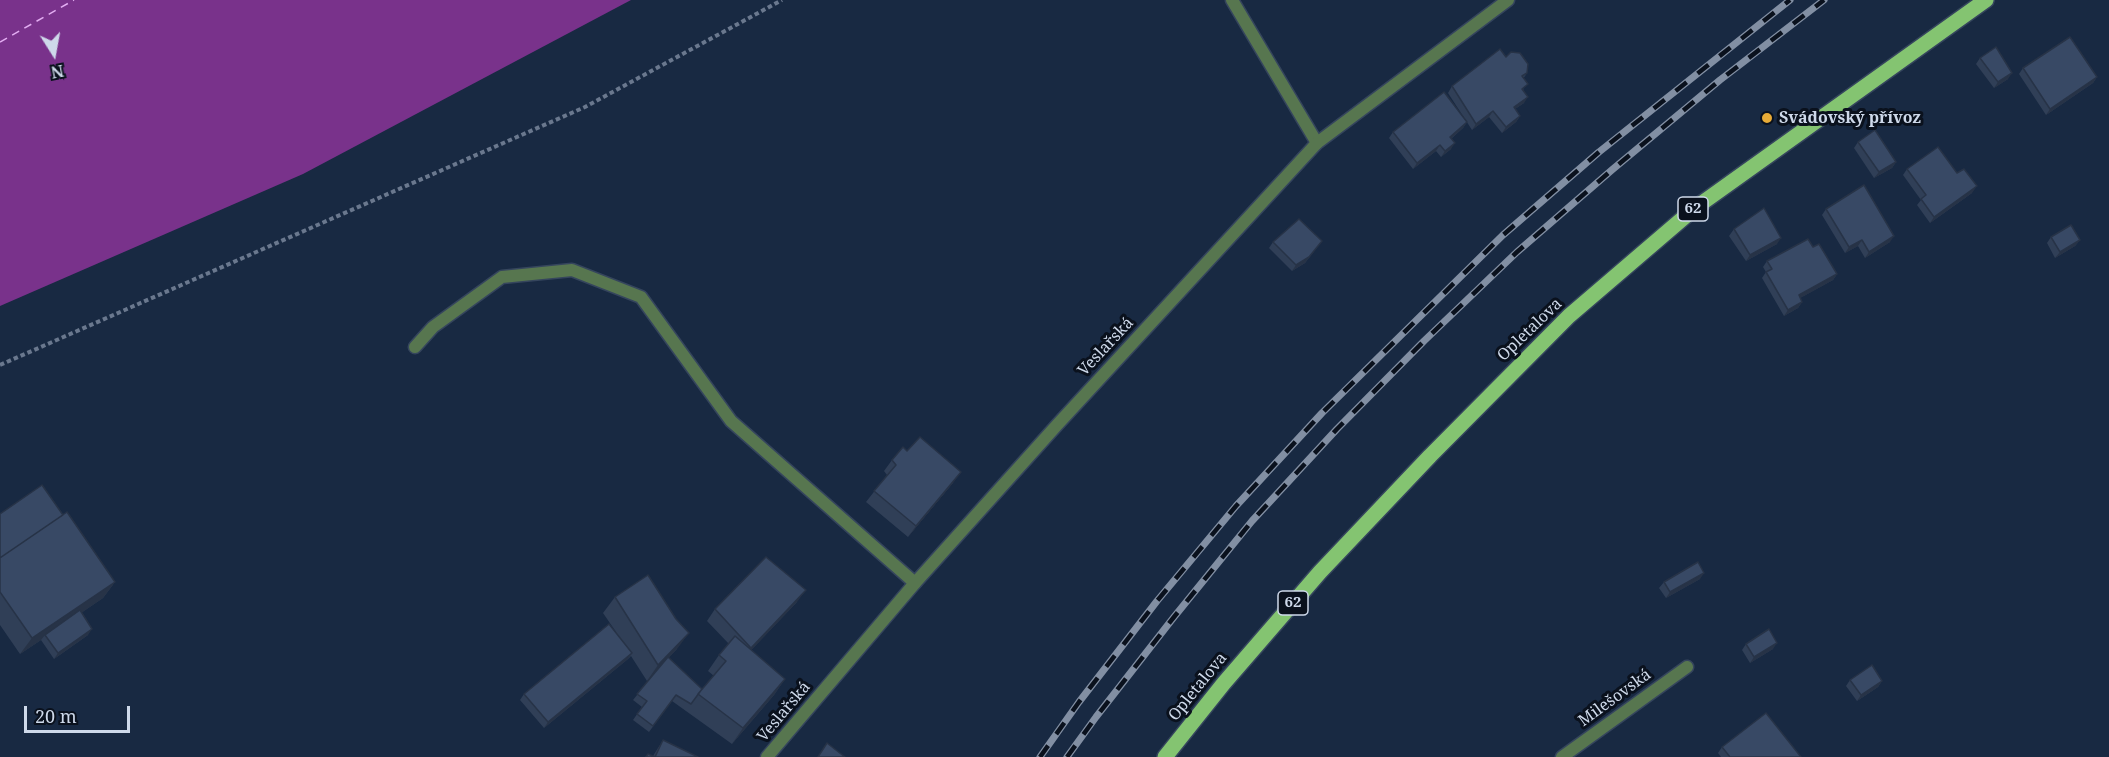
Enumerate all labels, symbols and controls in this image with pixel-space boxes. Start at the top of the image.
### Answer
north arrow [24,24,84,84]
text: N [49,60,66,84]
place label: Svádovský přívoz [1779,108,1921,128]
marker: Svádovský přívoz [1760,111,1774,125]
road number: 62 [1678,197,1708,221]
street label: Opletalova [1494,295,1566,365]
street label: Veslařská [1074,314,1138,380]
road number: 62 [1278,591,1308,615]
street label: Opletalova [1165,649,1231,725]
street label: Milešovská [1575,665,1655,731]
street label: Veslařská [753,678,815,746]
scale bar [27,694,134,732]
text: 20 m [35,704,77,728]

